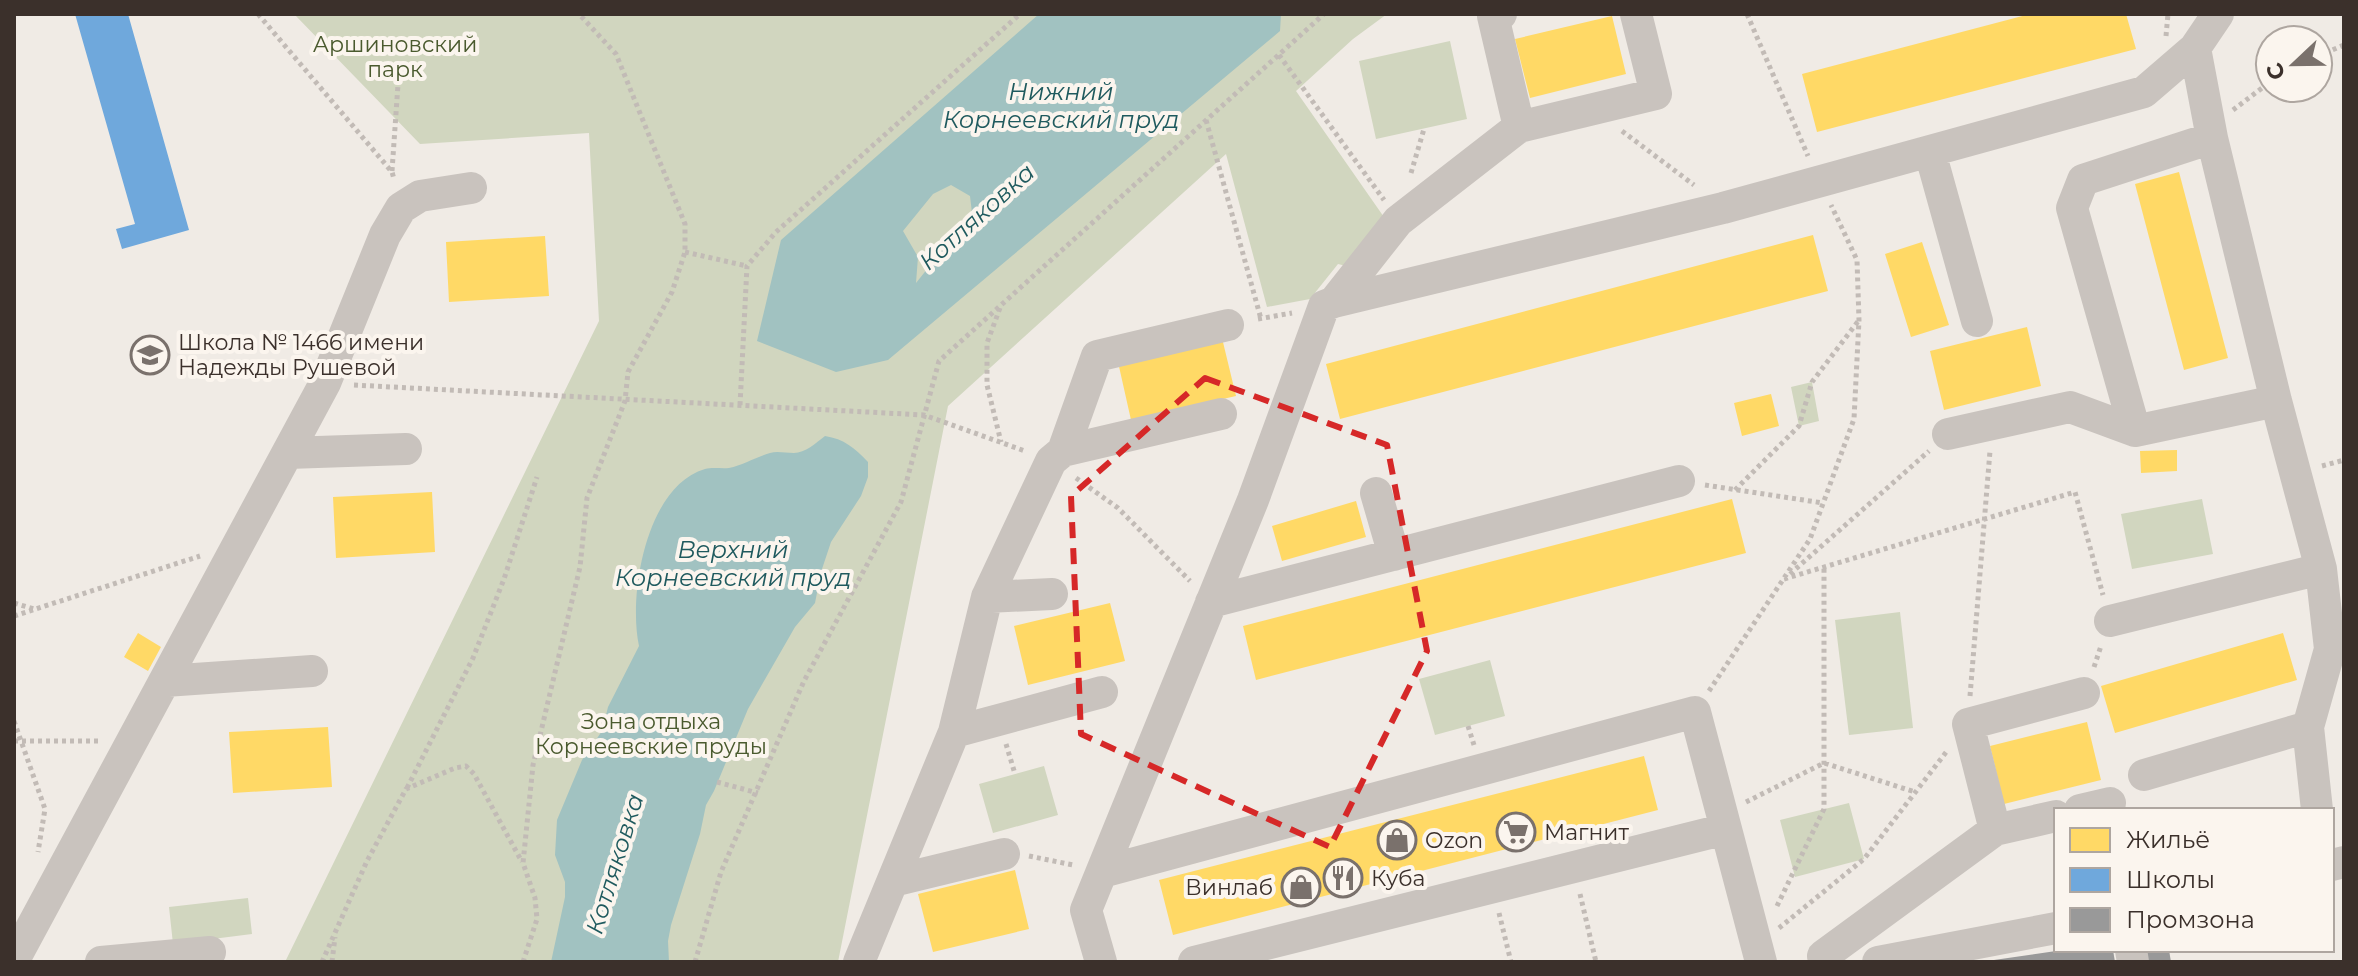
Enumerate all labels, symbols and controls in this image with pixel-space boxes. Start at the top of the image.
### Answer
north arrow [2254,24,2334,104]
park label: Аршиновский парк [313,31,477,83]
text: С [2260,59,2291,84]
water label: Нижний Корнеевский пруд [943,77,1179,134]
water label: Котляковка [913,157,1040,276]
place label: Школа № 1466 имени Надежды Рушевой [178,329,424,381]
school or university icon: Школа № 1466 имени Надежды Рушевой [129,334,171,376]
water label: Верхний Корнеевский пруд [615,535,851,592]
park label: Зона отдыха Корнеевские пруды [535,708,767,760]
water label: Котляковка [579,790,650,937]
legend [2054,808,2334,952]
supermarket icon: Магнит [1495,811,1537,853]
shop icon: Ozon [1376,819,1418,861]
place label: Магнит [1544,819,1629,846]
text: Жильё [2126,825,2210,854]
place label: Ozon [1425,827,1483,854]
restaurant icon: Куба [1322,857,1364,899]
place label: Куба [1371,865,1425,892]
text: Школы [2126,865,2215,894]
shop icon: Винлаб [1280,866,1322,908]
place label: Винлаб [1185,874,1273,901]
text: Промзона [2126,905,2255,934]

